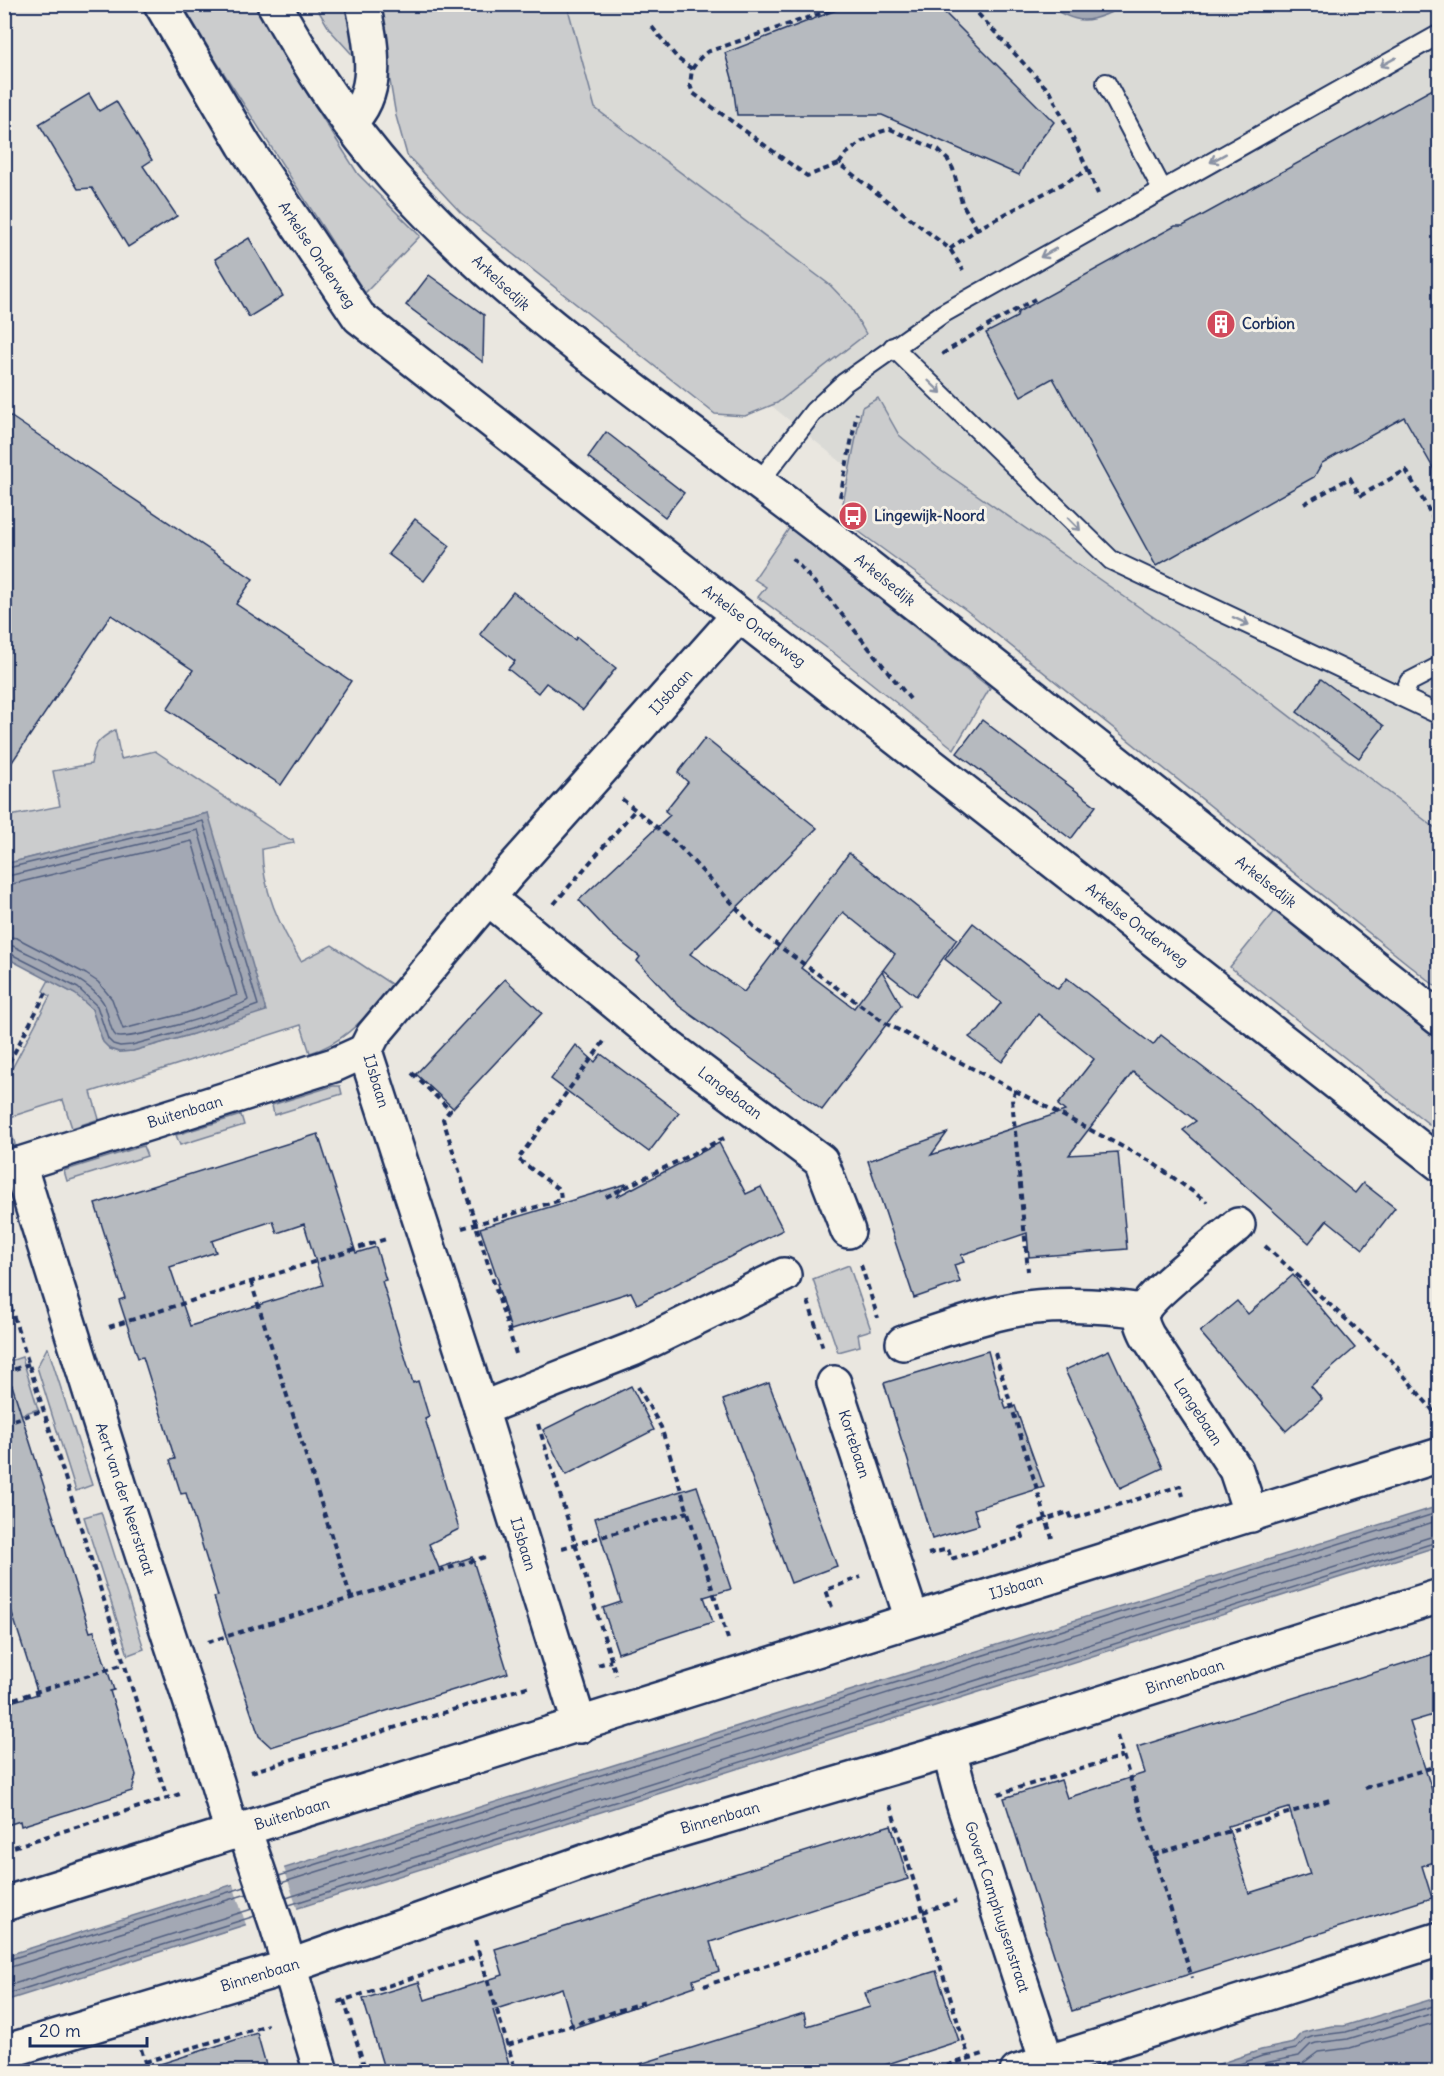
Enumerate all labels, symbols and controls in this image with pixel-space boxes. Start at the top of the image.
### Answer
one-way arrow [1380,57,1398,68]
one-way arrow [1210,152,1227,164]
street label: Arkelse Onderweg [275,198,360,312]
one-way arrow [1040,248,1058,259]
street label: Arkelsedijk [468,251,535,315]
building icon: Corbion [1205,308,1237,340]
place label: Corbion [1242,314,1295,333]
one-way arrow [928,380,943,395]
bus stop icon: Lingewijk-Noord [837,500,869,532]
place label: Lingewijk-Noord [874,506,985,526]
one-way arrow [1067,517,1082,531]
street label: Arkelsedijk [851,549,920,610]
street label: Arkelse Onderweg [699,580,810,671]
one-way arrow [1231,616,1249,628]
street label: IJsbaan [645,665,696,718]
street label: Arkelsedijk [1232,852,1301,912]
street label: Arkelse Onderweg [1082,879,1192,970]
street label: IJsbaan [359,1052,394,1110]
street label: Langebaan [694,1062,767,1123]
street label: Buitenbaan [145,1091,225,1132]
street label: Langebaan [1170,1375,1227,1449]
street label: Kortebaan [835,1407,875,1481]
street label: Aert van der Neerstraat [92,1420,159,1578]
street label: IJsbaan [506,1515,541,1573]
street label: IJsbaan [987,1569,1045,1604]
street label: Binnenbaan [1143,1655,1227,1698]
street label: Buitenbaan [252,1793,332,1834]
street label: Binnenbaan [678,1797,762,1838]
street label: Govert Camphuysenstraat [961,1819,1034,1995]
street label: Binnenbaan [218,1953,302,1996]
scale bar [30,2010,147,2048]
text: 20 m [39,2019,81,2042]

